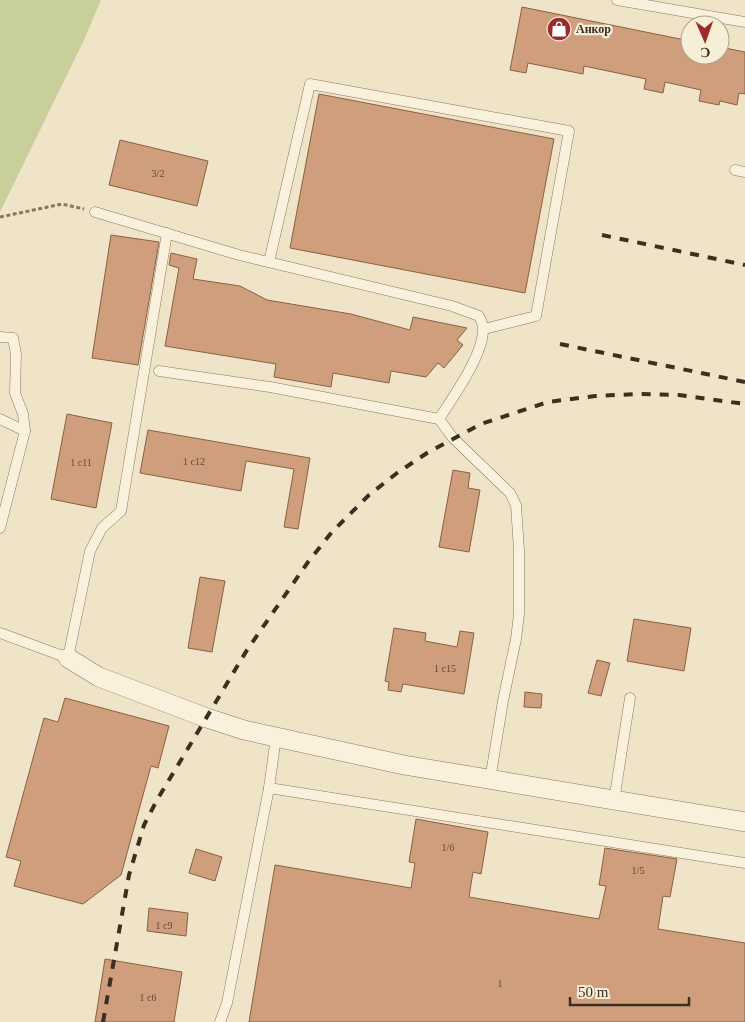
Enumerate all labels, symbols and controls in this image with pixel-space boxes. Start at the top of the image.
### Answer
north arrow [680,15,730,65]
shop icon: Анкор [546,16,572,42]
place label: Анкор [576,22,611,36]
text: С [700,45,711,60]
house number: 3/2 [152,168,164,179]
house number: 1 с12 [183,456,205,467]
house number: 1 с11 [70,457,92,468]
house number: 1 с15 [434,663,456,674]
house number: 1/6 [442,842,454,853]
house number: 1/5 [632,865,644,876]
house number: 1 с9 [156,920,172,931]
scale bar [570,974,689,1006]
house number: 1 [498,978,503,989]
text: 50 m [578,984,609,1000]
house number: 1 с6 [140,992,156,1003]

